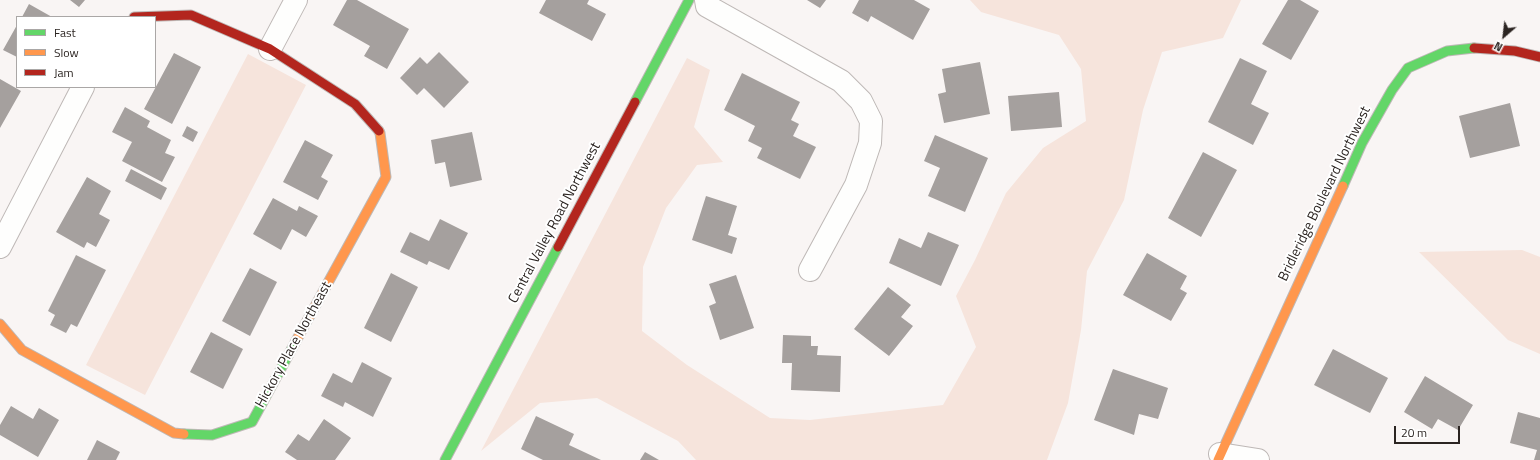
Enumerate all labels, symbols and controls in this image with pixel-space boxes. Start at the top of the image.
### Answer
legend [16,16,156,88]
north arrow [1484,16,1524,56]
text: Fast [54,23,76,42]
text: N [1491,38,1505,55]
text: Slow [54,43,79,62]
text: Jam [54,63,74,82]
street label: Bridleridge Boulevard Northwest [1275,104,1375,284]
street label: Central Valley Road Northwest [505,140,605,306]
street label: Hickory Place Northeast [252,279,336,411]
scale bar [1396,418,1462,444]
text: 20 m [1401,423,1427,442]

